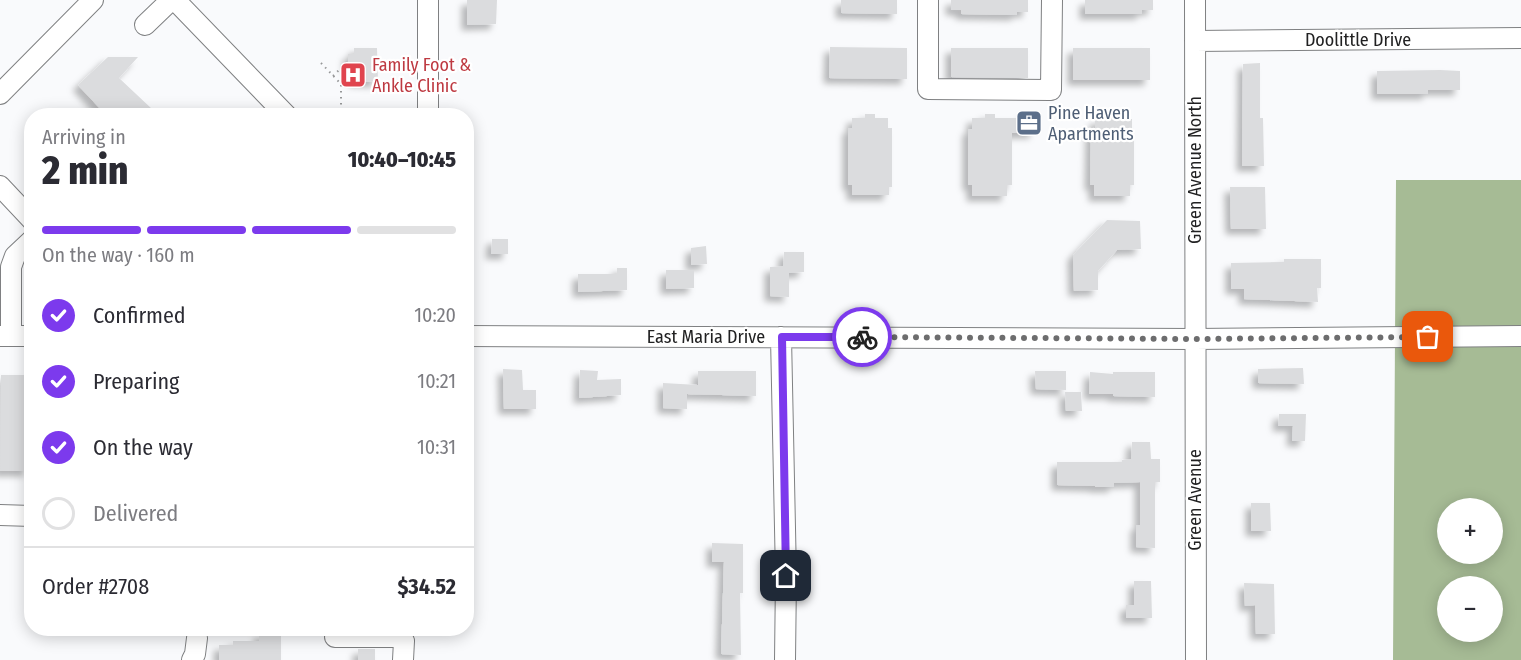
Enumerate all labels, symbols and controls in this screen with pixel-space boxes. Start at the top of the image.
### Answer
street label: Doolittle Drive [1305,29,1411,51]
place label: Family Foot & Ankle Clinic [372,54,471,97]
hospital icon: Family Foot & Ankle Clinic [338,60,368,90]
street label: Green Avenue North [1184,96,1206,244]
place label: Pine Haven Apartments [1048,102,1134,145]
office icon: Pine Haven Apartments [1014,108,1044,138]
text: Arriving in [42,125,126,149]
text: 10:40–10:45 [348,146,456,173]
text: 2 min [42,148,128,194]
text: On the way · 160 m [42,243,195,267]
icon: check [42,299,75,332]
text: Confirmed [93,302,186,329]
text: 10:20 [414,303,456,327]
courier [832,307,892,367]
pin [1402,311,1453,362]
icon: bag [1411,320,1444,353]
icon: bike [846,321,879,354]
street label: East Maria Drive [647,326,765,348]
icon: check [42,365,75,398]
text: Preparing [93,368,179,395]
text: 10:21 [417,369,456,393]
icon: check [42,431,75,464]
text: On the way [93,434,193,461]
text: 10:31 [417,435,456,459]
street label: Green Avenue [1184,449,1206,551]
map controls [1437,498,1503,642]
button: + [1437,498,1503,564]
text: Delivered [93,500,178,527]
pin [760,550,811,601]
icon: home [769,559,802,592]
text: Order #2708 [42,573,149,600]
text: $34.52 [397,573,456,600]
button: − [1437,576,1503,642]

